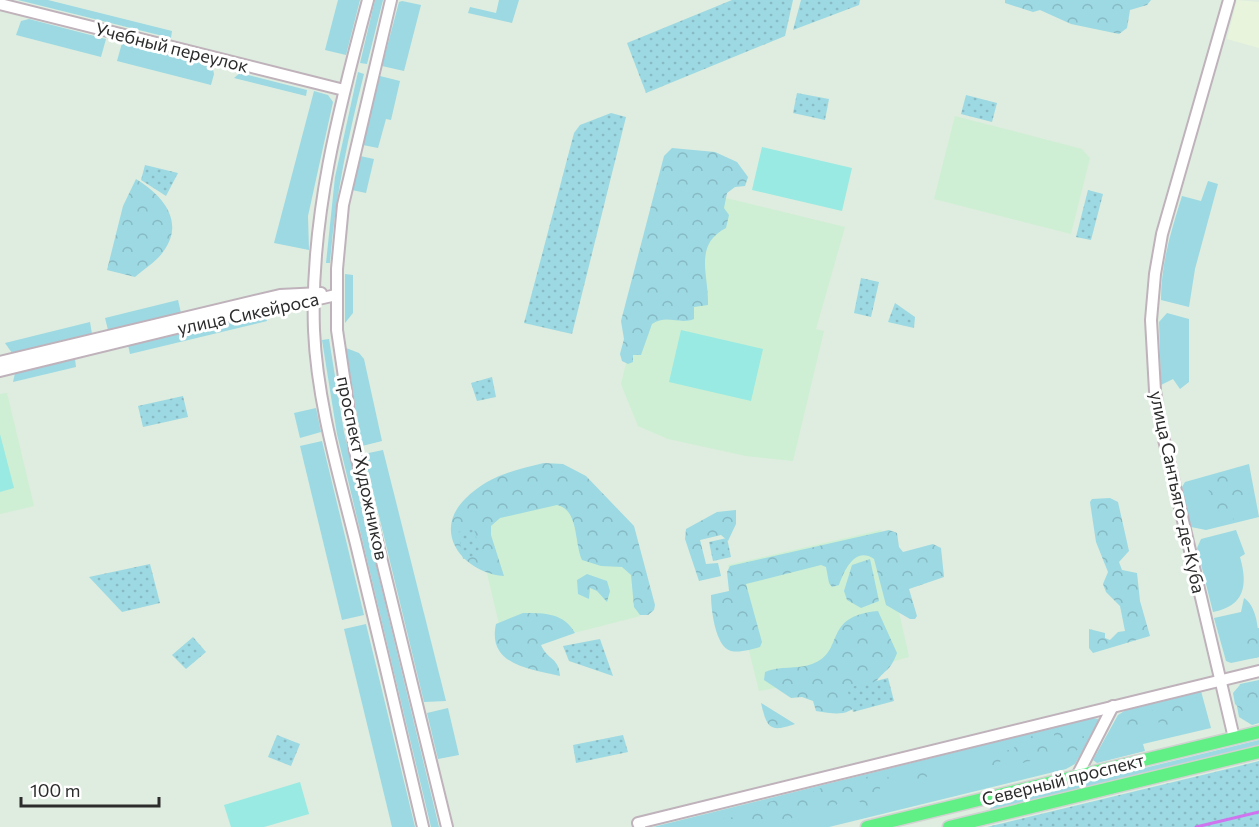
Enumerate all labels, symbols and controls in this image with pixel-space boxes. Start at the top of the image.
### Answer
street label: Учебный переулок [93,17,251,77]
street label: улица Сикейроса [175,287,321,339]
street label: проспект Художников [333,374,393,562]
street label: улица Сантьяго-де-Куба [1146,389,1210,595]
street label: Северный проспект [979,748,1147,810]
scale bar [21,770,159,808]
text: 100 m [30,779,80,801]

